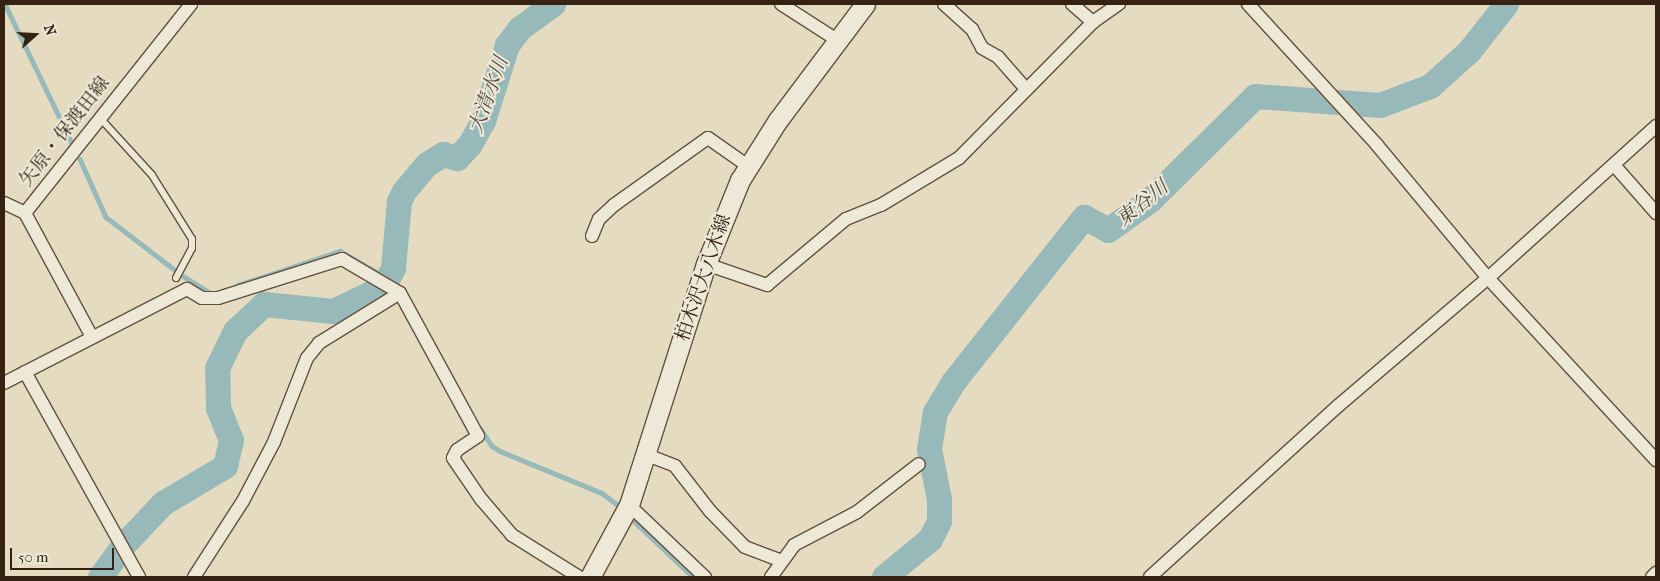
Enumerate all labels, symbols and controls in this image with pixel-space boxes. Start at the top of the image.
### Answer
north arrow [10,10,60,60]
text: N [40,22,59,38]
water label: 大清水川 [463,53,513,137]
street label: 矢原・保渡田線 [15,73,115,191]
water label: 東谷川 [1111,175,1173,231]
street label: 柏木沢大八木線 [672,211,736,345]
scale bar [12,538,116,570]
text: 50 m [18,548,48,566]

